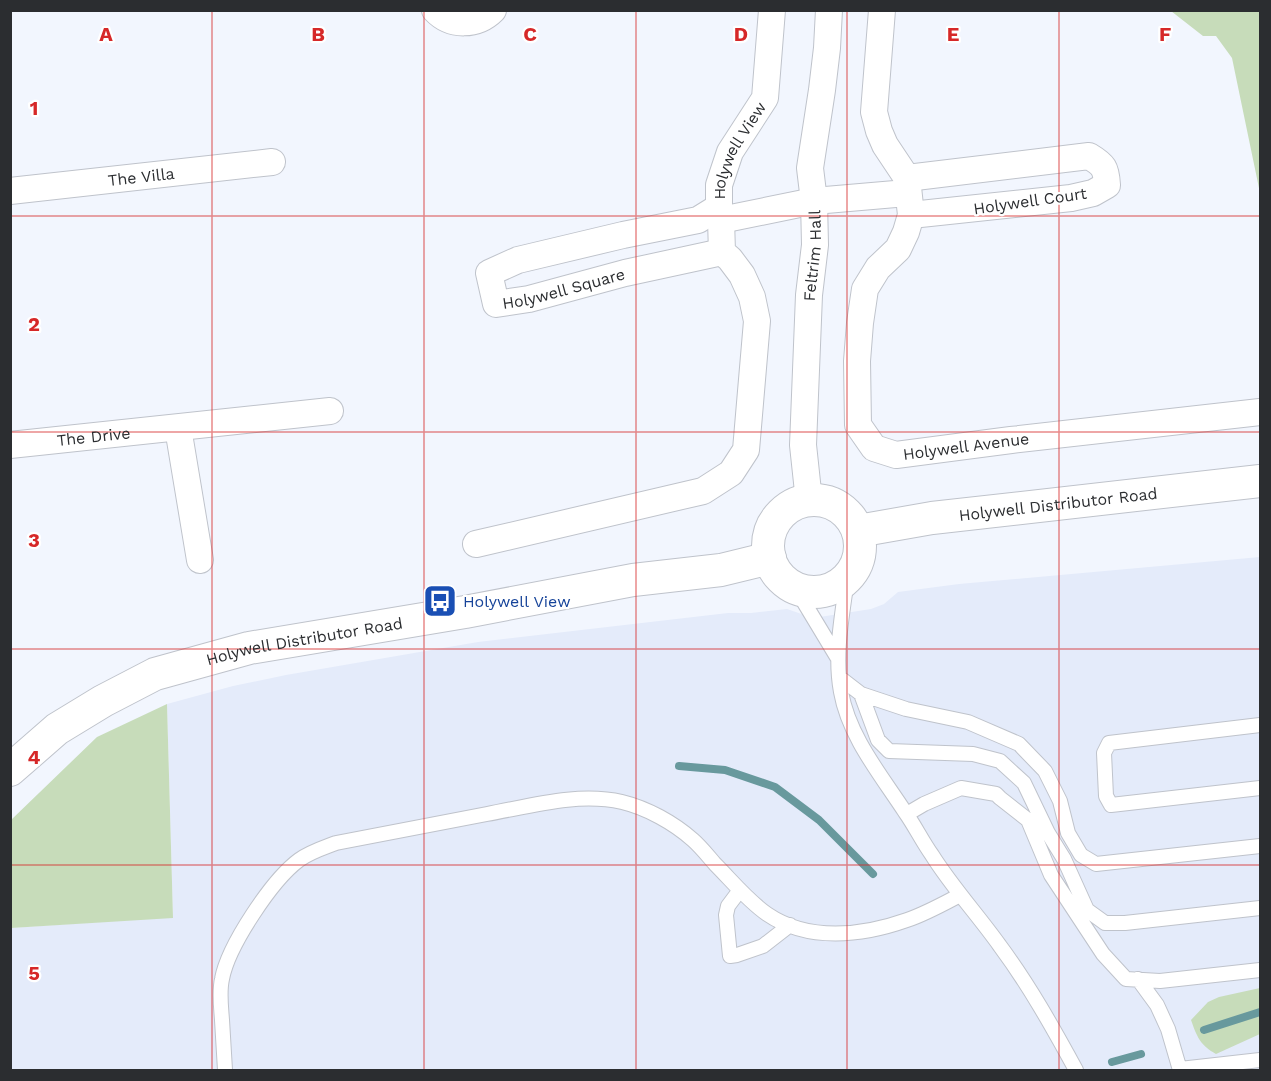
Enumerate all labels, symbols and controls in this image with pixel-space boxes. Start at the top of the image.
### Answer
text: A [99,22,113,46]
text: B [311,22,325,46]
text: C [523,22,537,46]
text: D [734,22,748,46]
text: E [947,22,959,46]
text: F [1159,22,1171,46]
text: 1 [30,96,38,120]
street label: Holywell View [709,98,770,200]
street label: The Villa [107,163,176,190]
street label: Holywell Court [972,184,1088,218]
street label: Feltrim Hall [799,210,825,302]
street label: Holywell Square [501,264,627,312]
text: 2 [28,312,40,336]
street label: The Drive [56,423,131,449]
street label: Holywell Avenue [902,429,1030,464]
street label: Holywell Distributor Road [958,483,1158,524]
text: 3 [28,528,40,552]
bus stop icon: Holywell View [422,583,458,619]
place label: Holywell View [463,592,571,611]
street label: Holywell Distributor Road [204,613,404,669]
text: 4 [28,745,41,769]
text: 5 [28,961,40,985]

